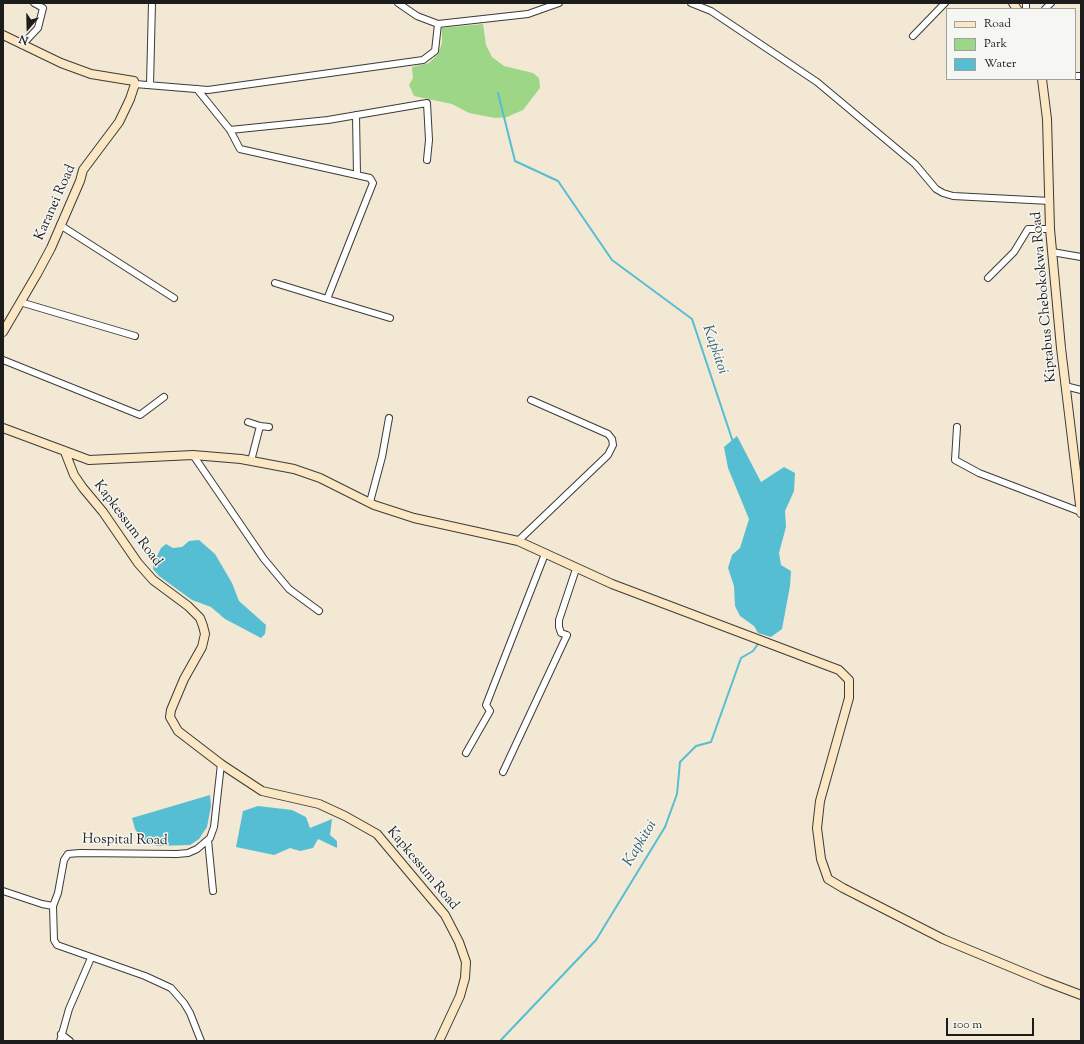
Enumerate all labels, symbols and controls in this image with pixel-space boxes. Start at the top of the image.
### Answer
north arrow [8,8,48,48]
legend [946,8,1076,80]
text: Road [984,15,1011,33]
text: N [17,30,31,48]
text: Park [984,35,1007,53]
text: Water [984,55,1016,73]
street label: Karanei Road [32,162,80,244]
street label: Kiptabus Chebokokwa Road [1029,211,1061,383]
water label: Kapkitoi [697,323,731,377]
street label: Kapkessum Road [89,478,165,570]
water label: Kapkitoi [620,818,662,870]
street label: Kapkessum Road [382,824,462,914]
street label: Hospital Road [82,832,168,850]
scale bar [948,1010,1036,1036]
text: 100 m [953,1016,982,1034]

